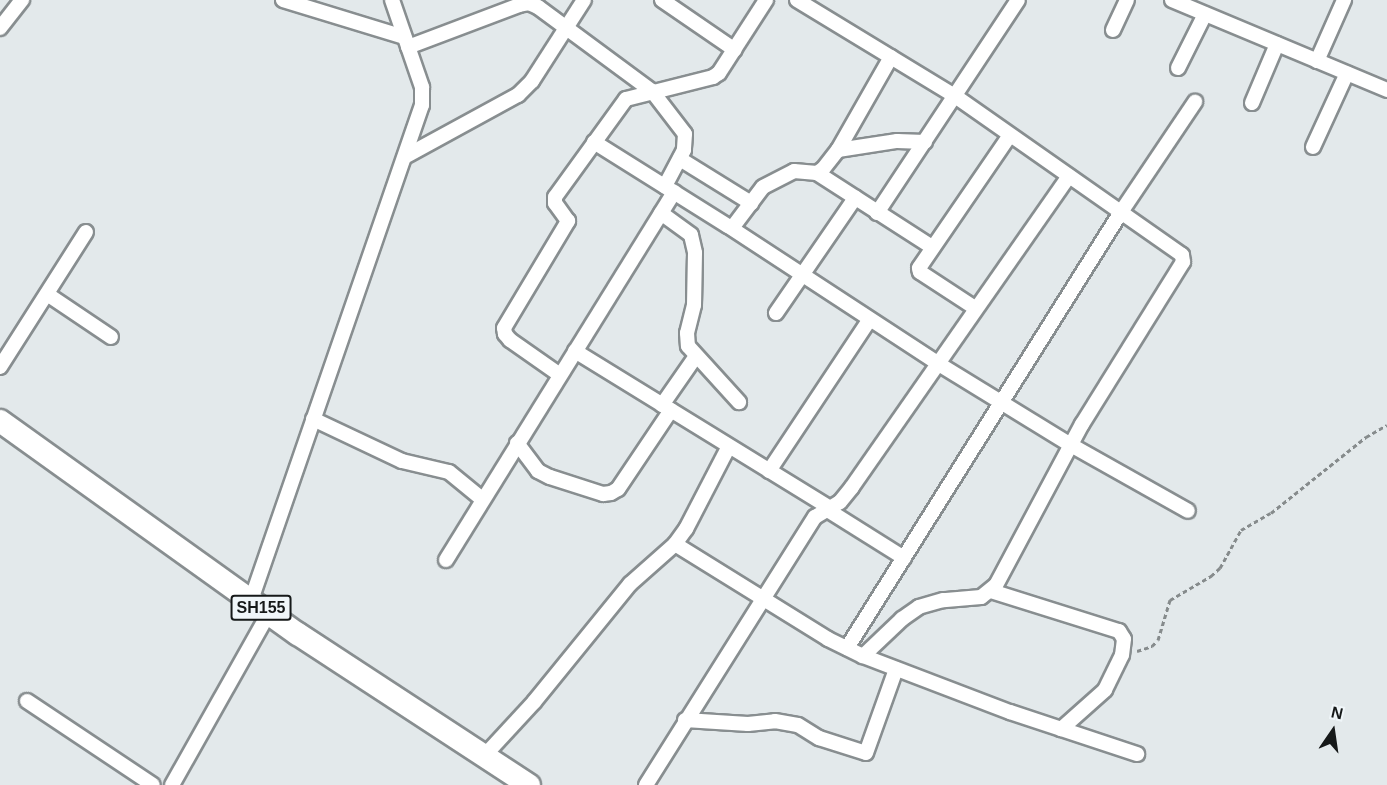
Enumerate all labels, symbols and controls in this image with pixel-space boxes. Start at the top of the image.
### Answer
road number: SH155 [230,595,292,621]
north arrow [1303,701,1363,761]
text: N [1330,703,1345,723]

